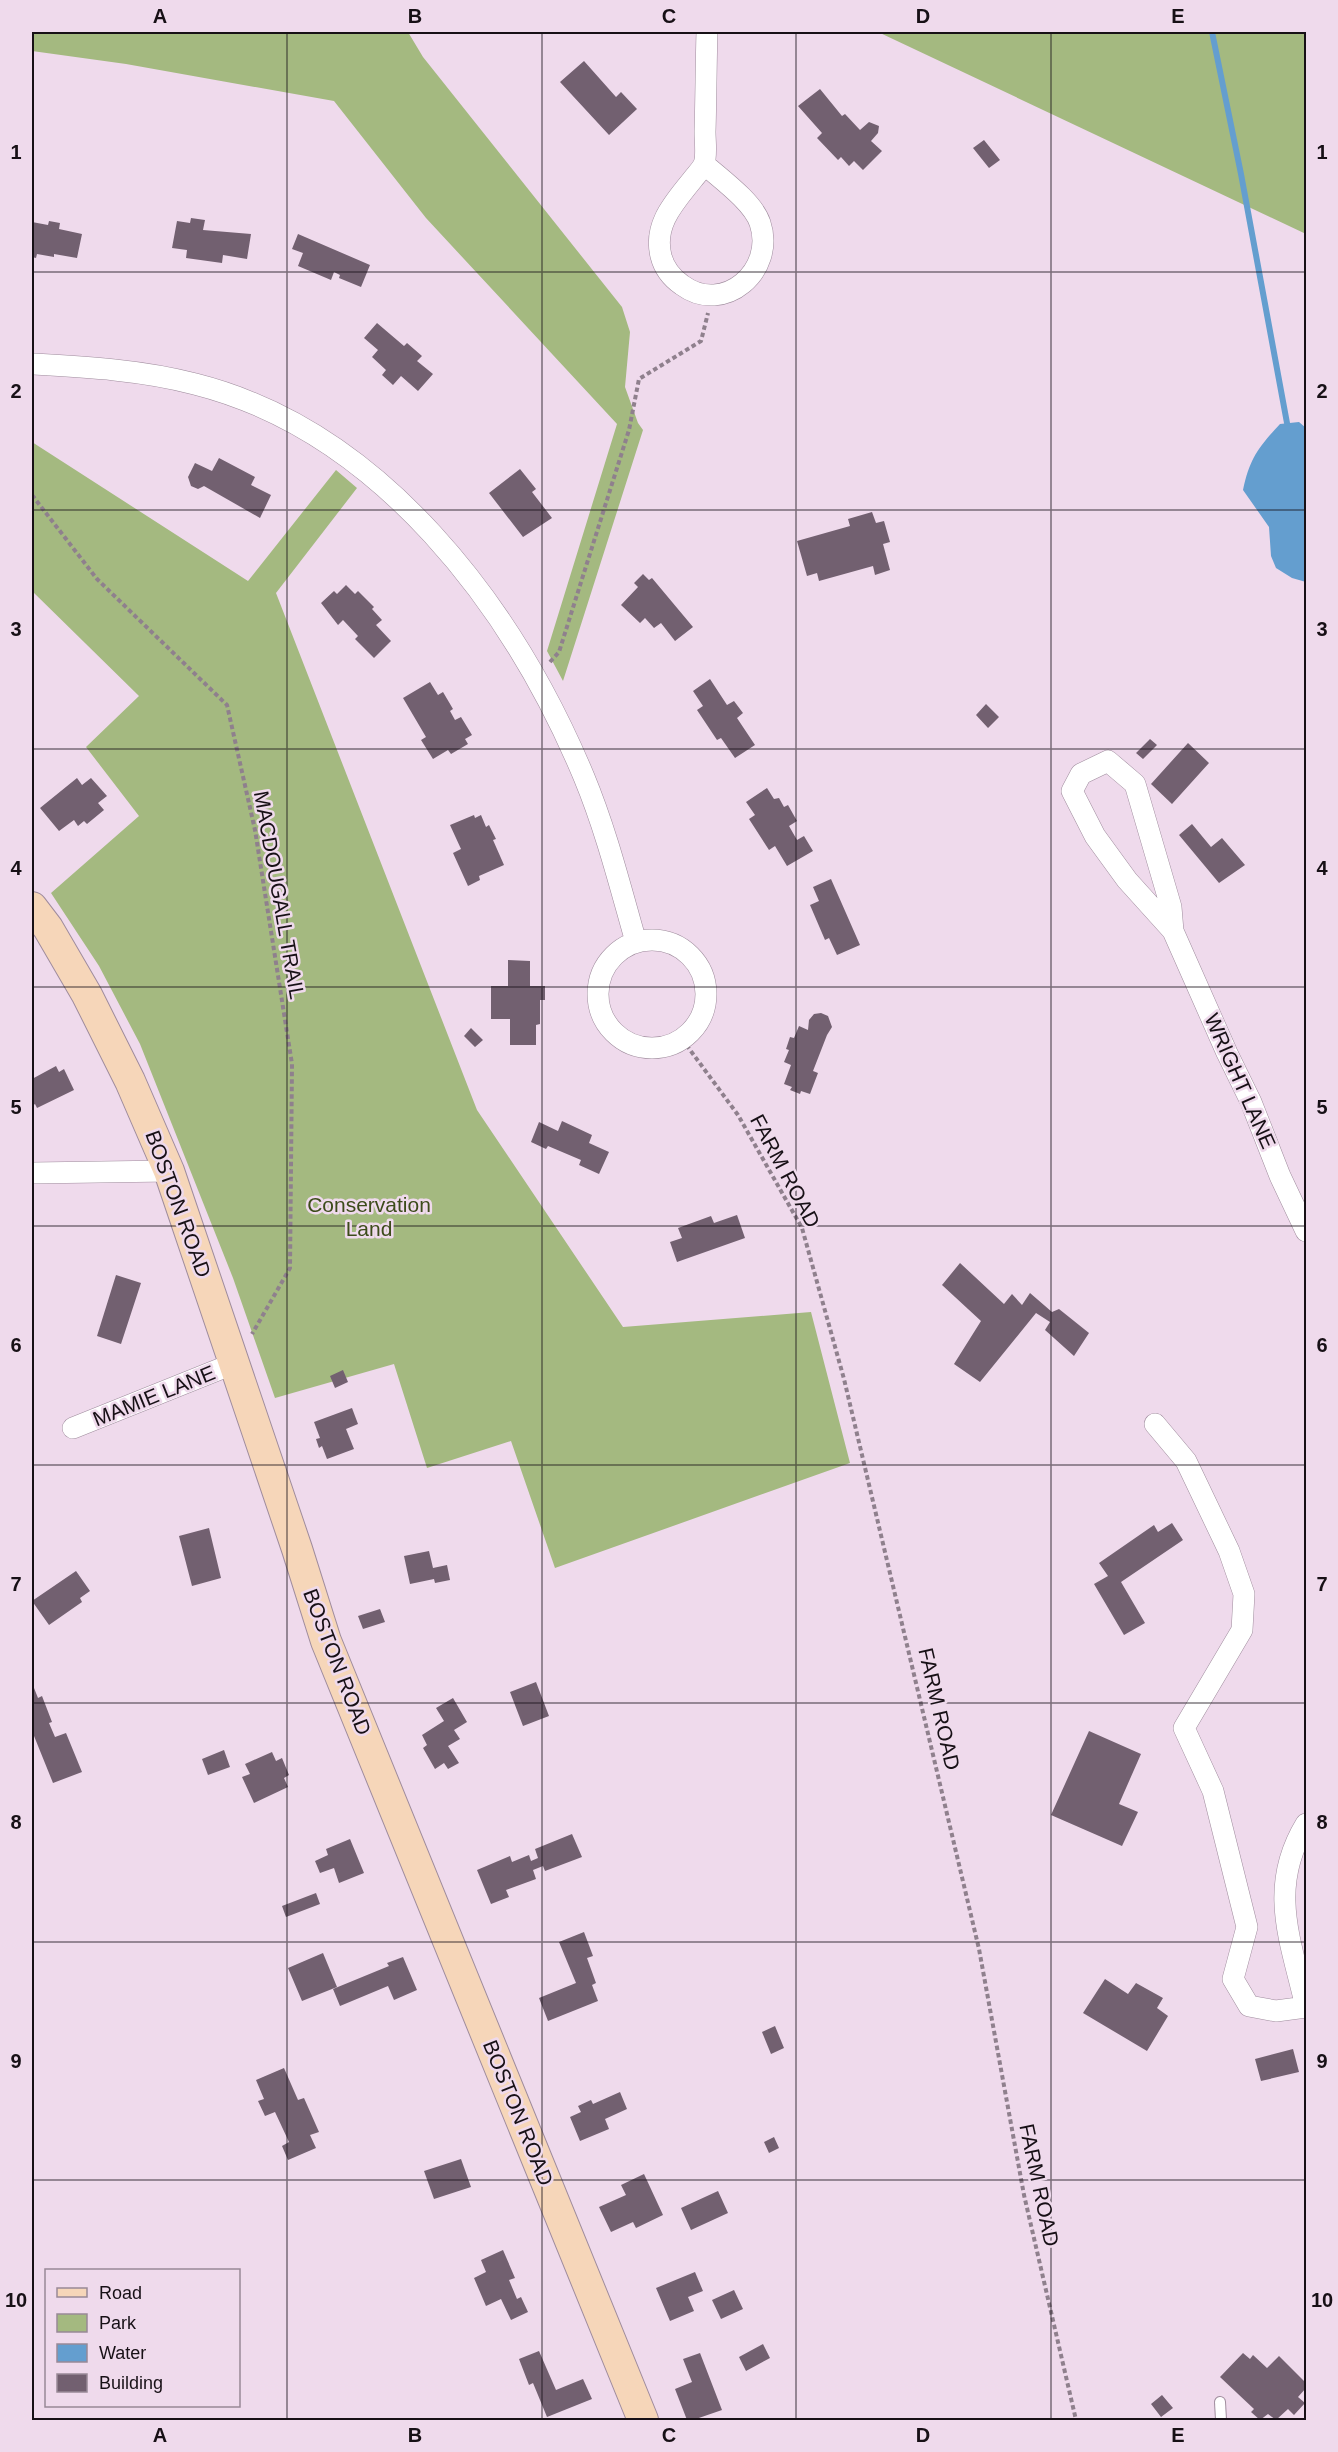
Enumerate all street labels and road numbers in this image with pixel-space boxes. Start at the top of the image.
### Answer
street label: MACDOUGALL TRAIL [250,789,309,1001]
street label: WRIGHT LANE [1200,1010,1281,1152]
street label: FARM ROAD [746,1110,825,1231]
street label: BOSTON ROAD [141,1127,216,1281]
street label: MAMIE LANE [89,1361,218,1430]
street label: BOSTON ROAD [299,1585,376,1738]
street label: FARM ROAD [914,1645,965,1772]
street label: BOSTON ROAD [479,2037,558,2189]
street label: FARM ROAD [1015,2121,1064,2248]

